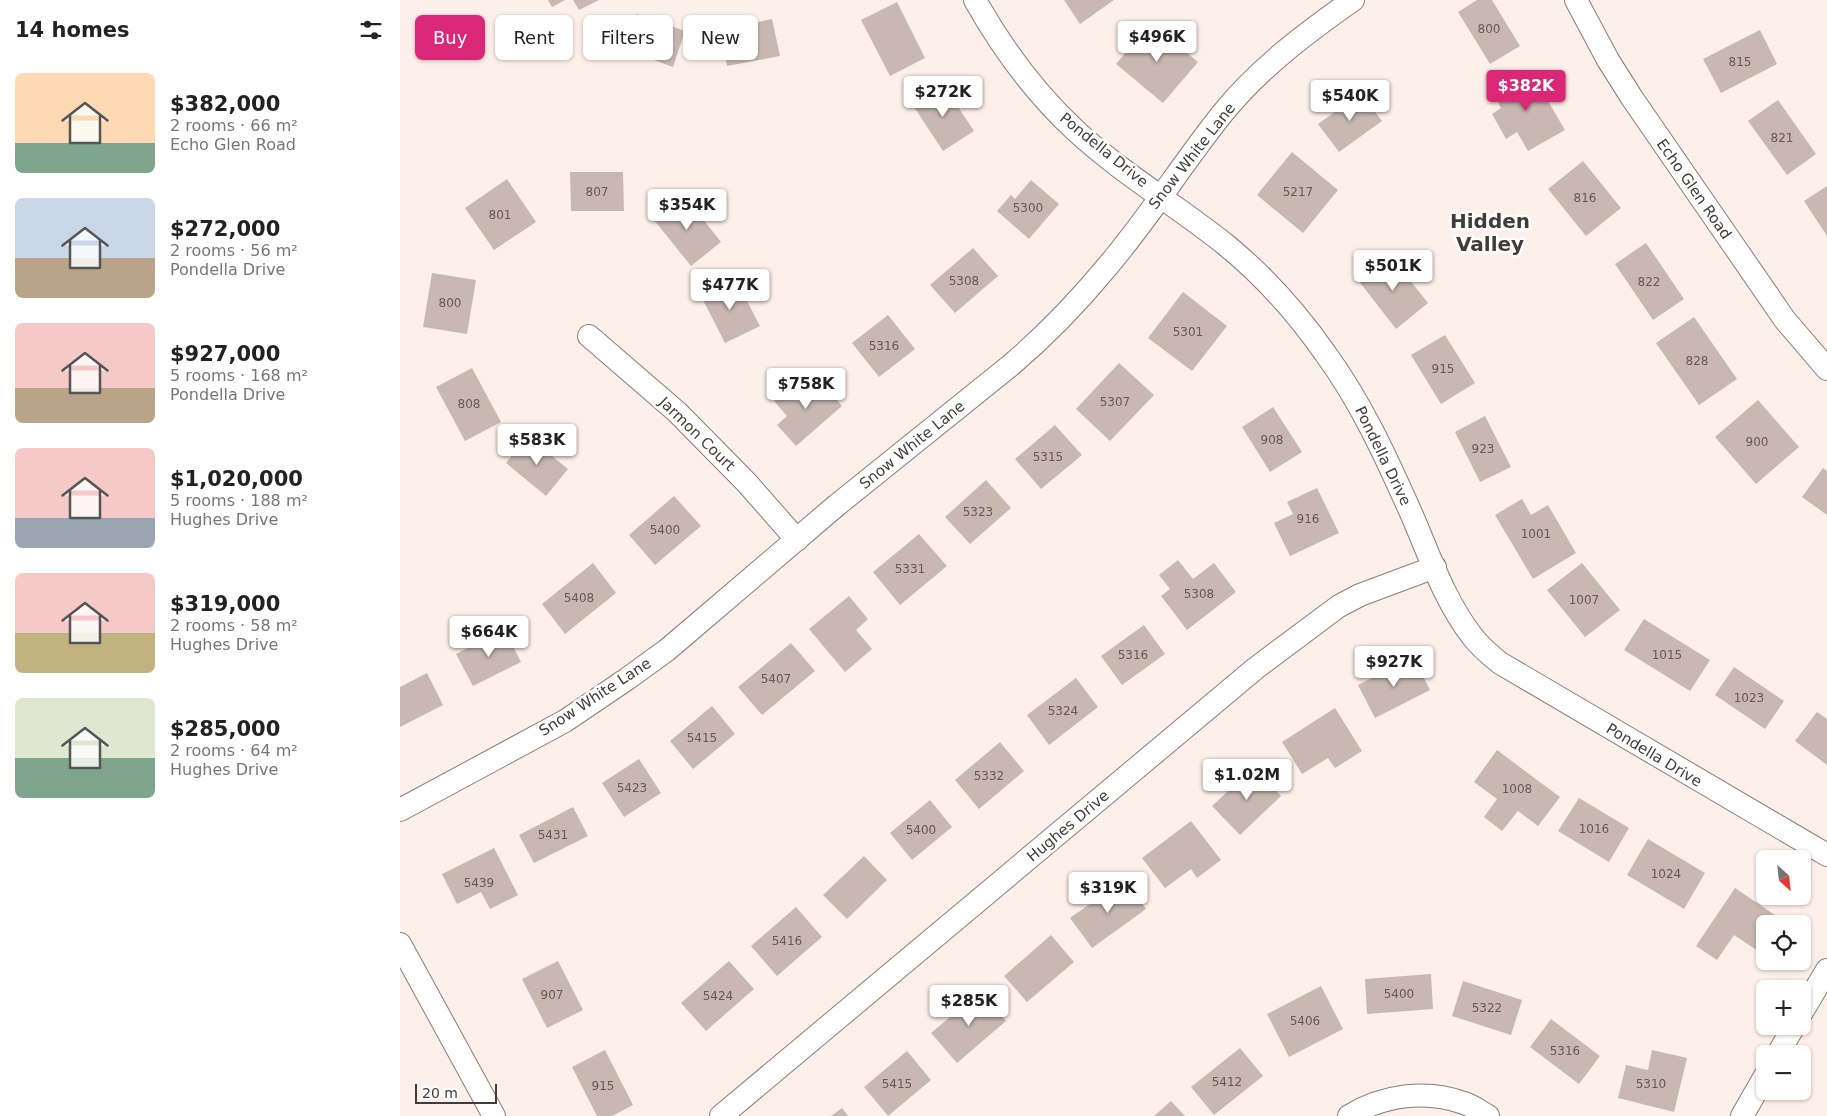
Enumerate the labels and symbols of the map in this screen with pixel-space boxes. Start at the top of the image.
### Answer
pin: $496K [1122,20,1192,63]
house number: 800 [1478,22,1500,36]
house number: 815 [1729,55,1751,69]
pin: $382K [1491,70,1561,112]
pin: $272K [908,76,978,118]
pin: $540K [1315,80,1385,122]
street label: Snow White Lane [1145,99,1239,213]
street label: Pondella Drive [1056,109,1152,191]
house number: 821 [1771,131,1793,145]
street label: Echo Glen Road [1653,135,1735,243]
house number: 807 [586,185,608,199]
house number: 5217 [1283,185,1313,199]
pin: $354K [652,188,722,231]
house number: 816 [1574,191,1596,205]
house number: 5300 [1013,201,1043,215]
house number: 801 [489,208,511,222]
district label: Hidden Valley [1450,209,1530,256]
pin: $501K [1358,250,1428,292]
pin: $477K [695,268,765,311]
house number: 5308 [949,274,979,288]
house number: 822 [1638,275,1660,289]
house number: 800 [439,296,461,310]
house number: 5301 [1173,325,1203,339]
house number: 5316 [869,339,899,353]
house number: 828 [1686,354,1708,368]
house number: 915 [1432,362,1454,376]
pin: $758K [771,368,841,410]
street label: Jarmon Court [654,393,739,475]
house number: 5307 [1100,395,1130,409]
house number: 808 [458,397,480,411]
street label: Snow White Lane [856,397,968,493]
street label: Pondella Drive [1351,403,1415,509]
pin: $583K [502,424,572,466]
house number: 908 [1261,433,1283,447]
house number: 900 [1746,435,1768,449]
house number: 923 [1472,442,1494,456]
house number: 5315 [1033,450,1063,464]
house number: 5323 [963,505,993,519]
house number: 916 [1297,512,1319,526]
house number: 5400 [650,523,680,537]
house number: 1001 [1521,527,1551,541]
house number: 5331 [895,562,925,576]
house number: 5308 [1184,587,1214,601]
house number: 5408 [564,591,594,605]
house number: 1007 [1569,593,1599,607]
pin: $664K [454,616,524,658]
pin: $927K [1359,646,1429,688]
house number: 5316 [1118,648,1148,662]
house number: 1015 [1652,648,1682,662]
street label: Snow White Lane [536,654,654,740]
house number: 5407 [761,672,791,686]
house number: 1023 [1734,691,1764,705]
house number: 5324 [1048,704,1078,718]
street label: Pondella Drive [1603,719,1705,791]
house number: 5415 [687,731,717,745]
pin: $1.02M [1206,758,1288,801]
house number: 5332 [974,769,1004,783]
house number: 5423 [617,781,647,795]
house number: 1008 [1502,782,1532,796]
street label: Hughes Drive [1023,786,1113,866]
house number: 1016 [1579,822,1609,836]
house number: 5400 [906,823,936,837]
house number: 5431 [538,828,568,842]
north arrow [1756,850,1811,905]
house number: 1024 [1651,867,1681,881]
pin: $319K [1073,872,1143,914]
house number: 5439 [464,876,494,890]
house number: 5416 [772,934,802,948]
pin: $285K [934,984,1004,1027]
house number: 5400 [1384,987,1414,1001]
house number: 907 [541,988,563,1002]
house number: 5424 [703,989,733,1003]
house number: 5322 [1472,1001,1502,1015]
house number: 5406 [1290,1014,1320,1028]
house number: 5316 [1550,1044,1580,1058]
house number: 5412 [1212,1075,1242,1089]
house number: 5415 [882,1077,912,1091]
house number: 5310 [1636,1077,1666,1091]
house number: 915 [592,1079,614,1093]
scale bar [415,1081,498,1104]

